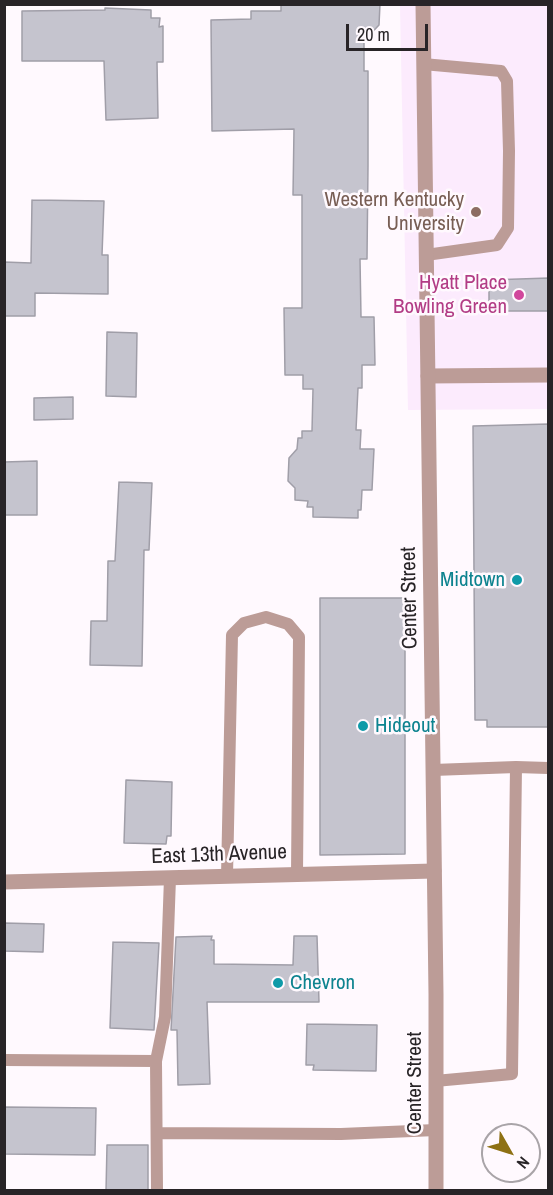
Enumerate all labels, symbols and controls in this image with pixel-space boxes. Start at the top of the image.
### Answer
scale bar [349,12,432,50]
text: 20 m [357,22,390,47]
place label: Western Kentucky University [325,187,464,237]
marker: Western Kentucky University [469,205,483,219]
place label: Hyatt Place Bowling Green [393,270,507,320]
marker: Hyatt Place Bowling Green [512,288,526,302]
street label: Center Street [397,547,423,649]
place label: Midtown [440,567,505,593]
marker: Midtown [510,573,524,587]
place label: Hideout [375,713,435,739]
marker: Hideout [356,719,370,733]
street label: East 13th Avenue [151,840,287,870]
place label: Chevron [290,970,355,996]
marker: Chevron [271,976,285,990]
street label: Center Street [402,1032,428,1134]
north arrow [481,1123,541,1183]
text: N [512,1152,535,1174]

